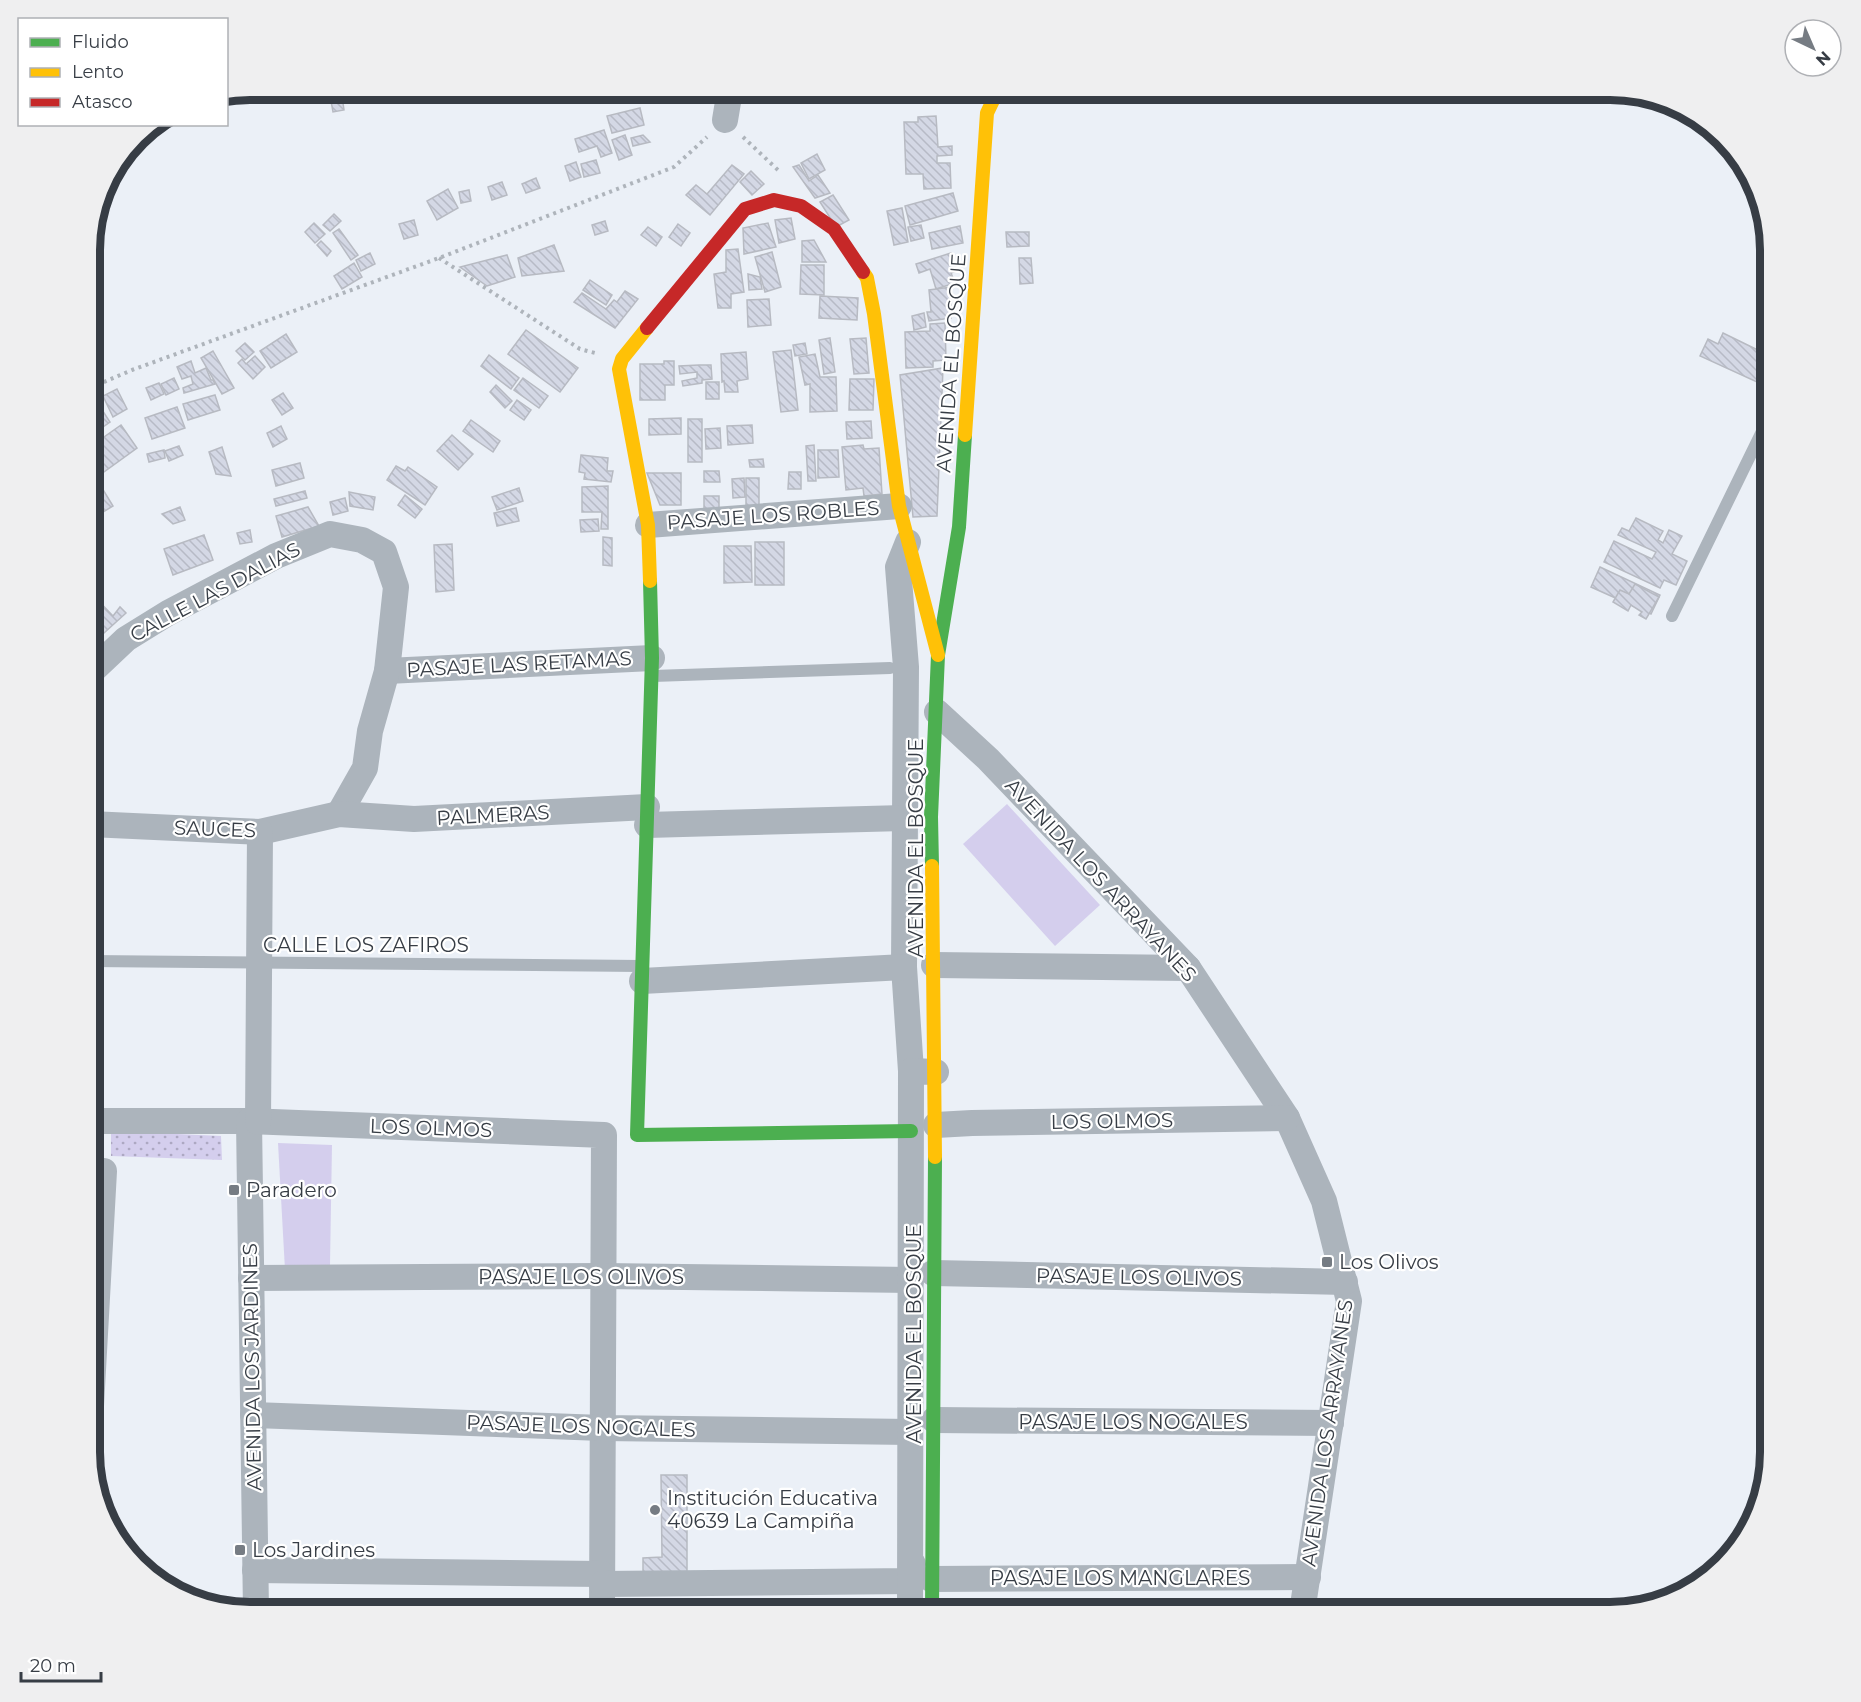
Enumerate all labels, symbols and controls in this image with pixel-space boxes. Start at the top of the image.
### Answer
legend [18,18,228,126]
north arrow [1783,18,1843,78]
text: Fluido [72,31,129,53]
text: N [1812,47,1834,70]
text: Lento [72,61,124,83]
text: Atasco [72,91,132,113]
street label: AVENIDA EL BOSQUE [931,253,971,473]
street label: PASAJE LOS ROBLES [666,496,880,534]
street label: CALLE LAS DALIAS [126,537,304,647]
street label: PASAJE LAS RETAMAS [406,646,632,682]
street label: AVENIDA EL BOSQUE [904,738,928,958]
street label: AVENIDA LOS ARRAYANES [1000,773,1202,987]
street label: PALMERAS [436,800,550,830]
street label: SAUCES [174,816,256,842]
street label: CALLE LOS ZAFIROS [263,933,469,957]
street label: LOS OLMOS [1051,1108,1173,1134]
street label: LOS OLMOS [369,1114,493,1142]
place label: Paradero [246,1178,337,1202]
marker: Paradero [227,1183,241,1197]
street label: AVENIDA EL BOSQUE [902,1224,926,1444]
street label: AVENIDA LOS JARDINES [238,1243,266,1491]
place label: Los Olivos [1339,1250,1439,1274]
marker: Los Olivos [1320,1255,1334,1269]
street label: PASAJE LOS OLIVOS [1036,1263,1242,1291]
street label: PASAJE LOS OLIVOS [478,1265,684,1289]
street label: AVENIDA LOS ARRAYANES [1296,1298,1358,1568]
street label: PASAJE LOS NOGALES [466,1410,696,1442]
street label: PASAJE LOS NOGALES [1018,1410,1248,1434]
place label: Institución Educativa 40639 La Campiña [667,1486,878,1533]
marker: Institución Educativa 40639 La Campiña [648,1503,662,1517]
place label: Los Jardines [252,1538,375,1562]
marker: Los Jardines [233,1543,247,1557]
street label: PASAJE LOS MANGLARES [990,1566,1250,1590]
scale bar [21,1645,100,1683]
text: 20 m [30,1655,76,1677]

